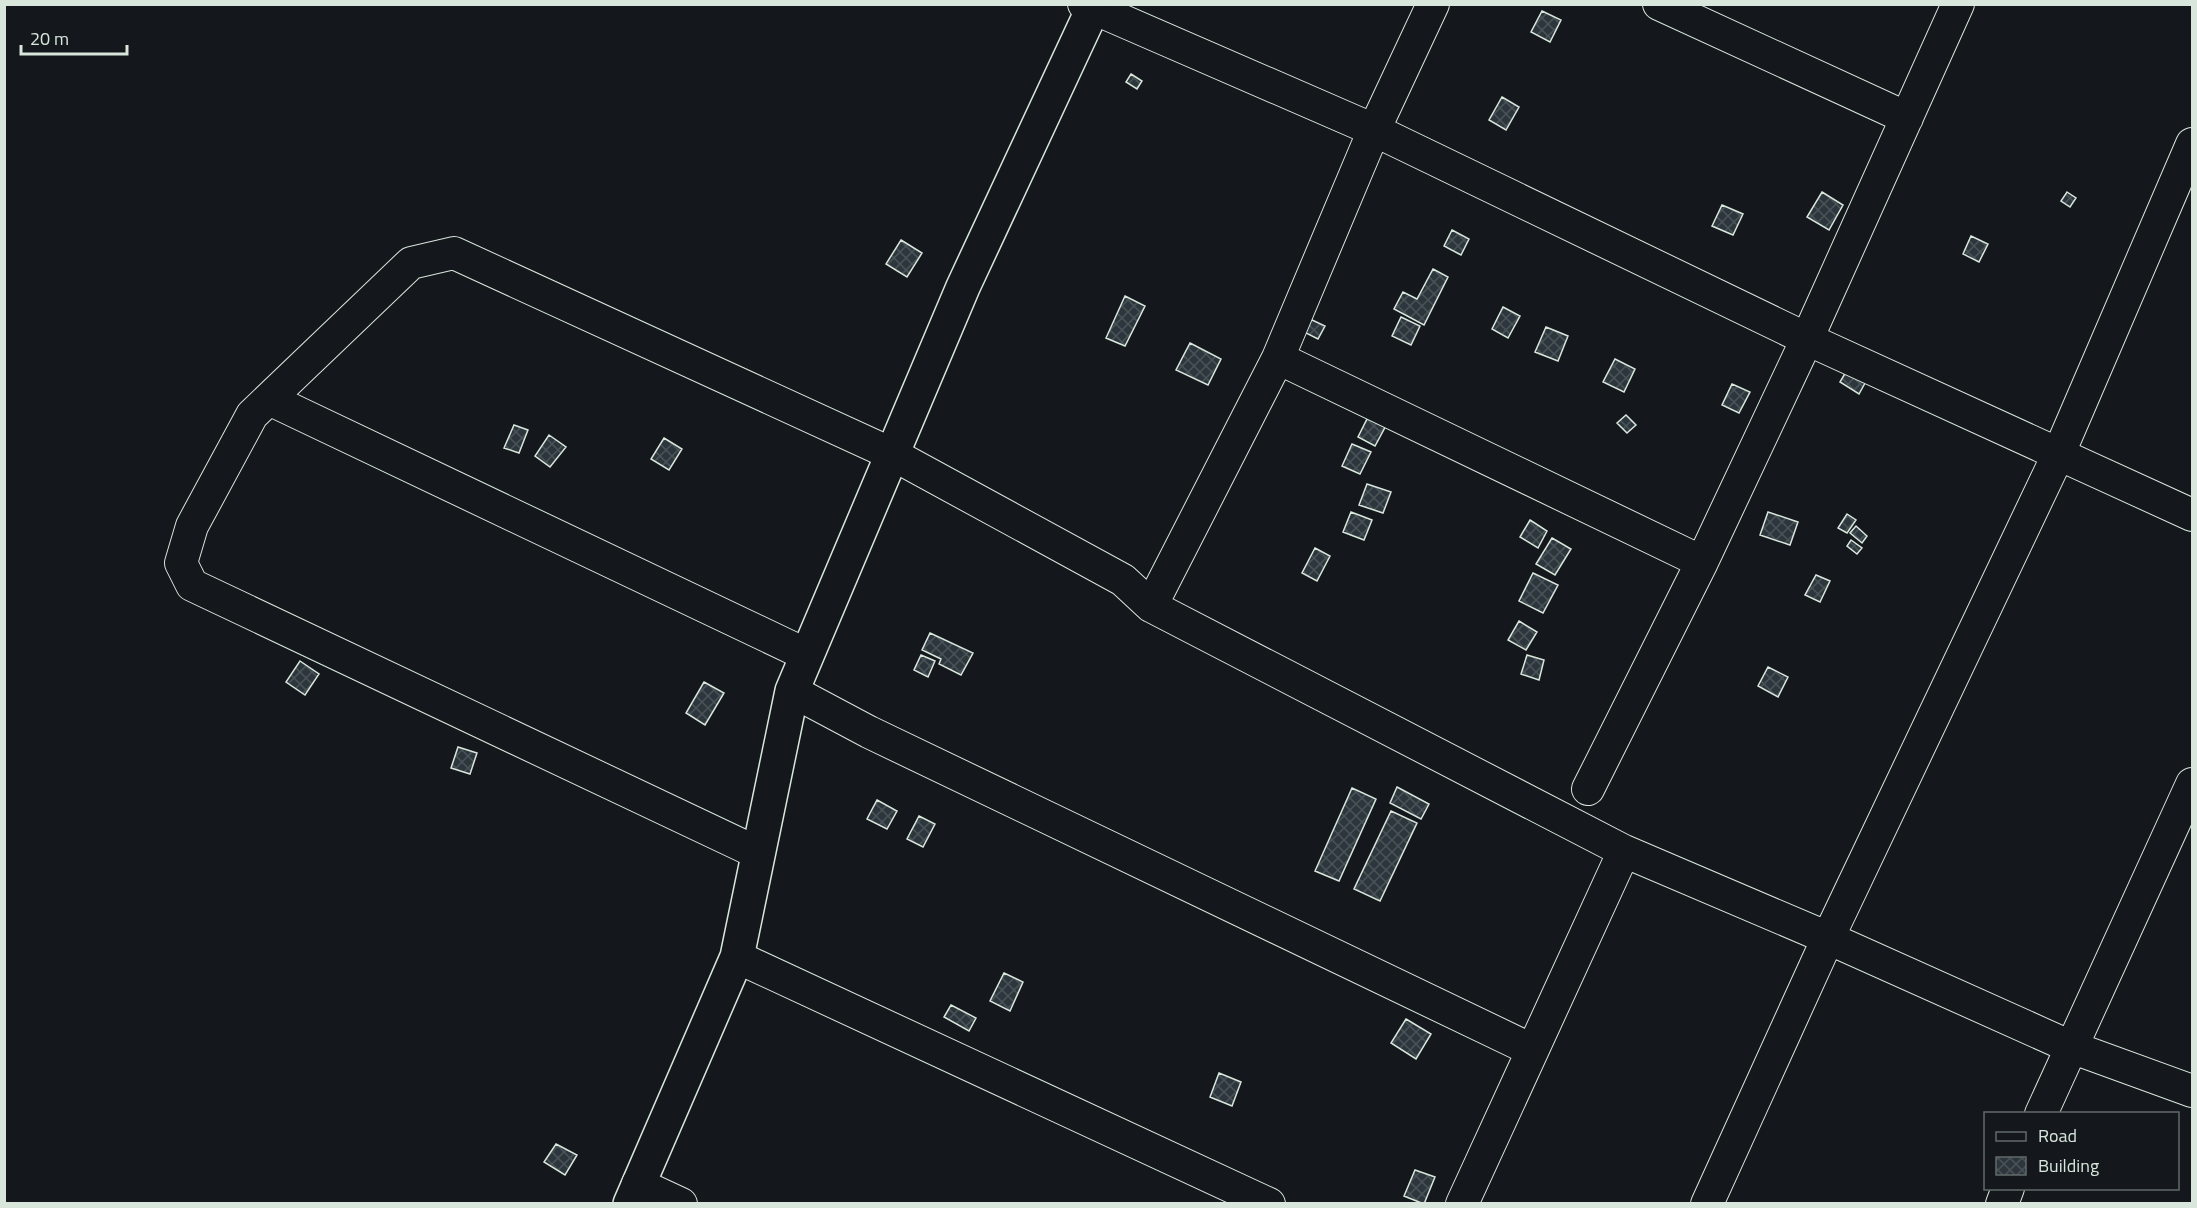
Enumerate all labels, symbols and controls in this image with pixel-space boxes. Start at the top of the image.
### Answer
scale bar [21,18,128,56]
text: 20 m [30,25,69,52]
legend [1984,1112,2179,1190]
text: Road [2038,1122,2077,1149]
text: Building [2038,1152,2099,1179]

